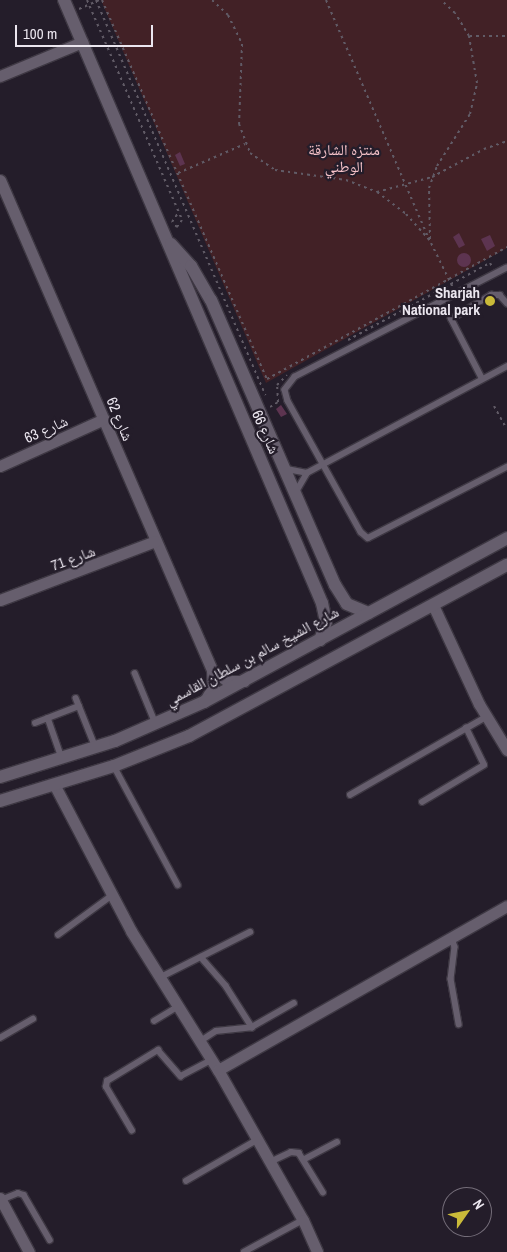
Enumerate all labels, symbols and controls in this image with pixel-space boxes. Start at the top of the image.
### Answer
scale bar [18,15,155,47]
text: 100 m [23,23,57,44]
park label: منتزه الشارقة الوطني [308,140,380,175]
place label: Sharjah National park [402,283,480,318]
marker: Sharjah National park [484,295,496,307]
street label: شارع 62 [103,394,137,444]
street label: شارع 66 [249,408,283,456]
street label: شارع 63 [22,412,70,446]
street label: شارع 71 [48,542,98,574]
street label: شارع الشيخ سالم بن سلطان القاسمي [162,603,342,709]
north arrow [442,1187,492,1237]
text: N [469,1196,489,1213]

